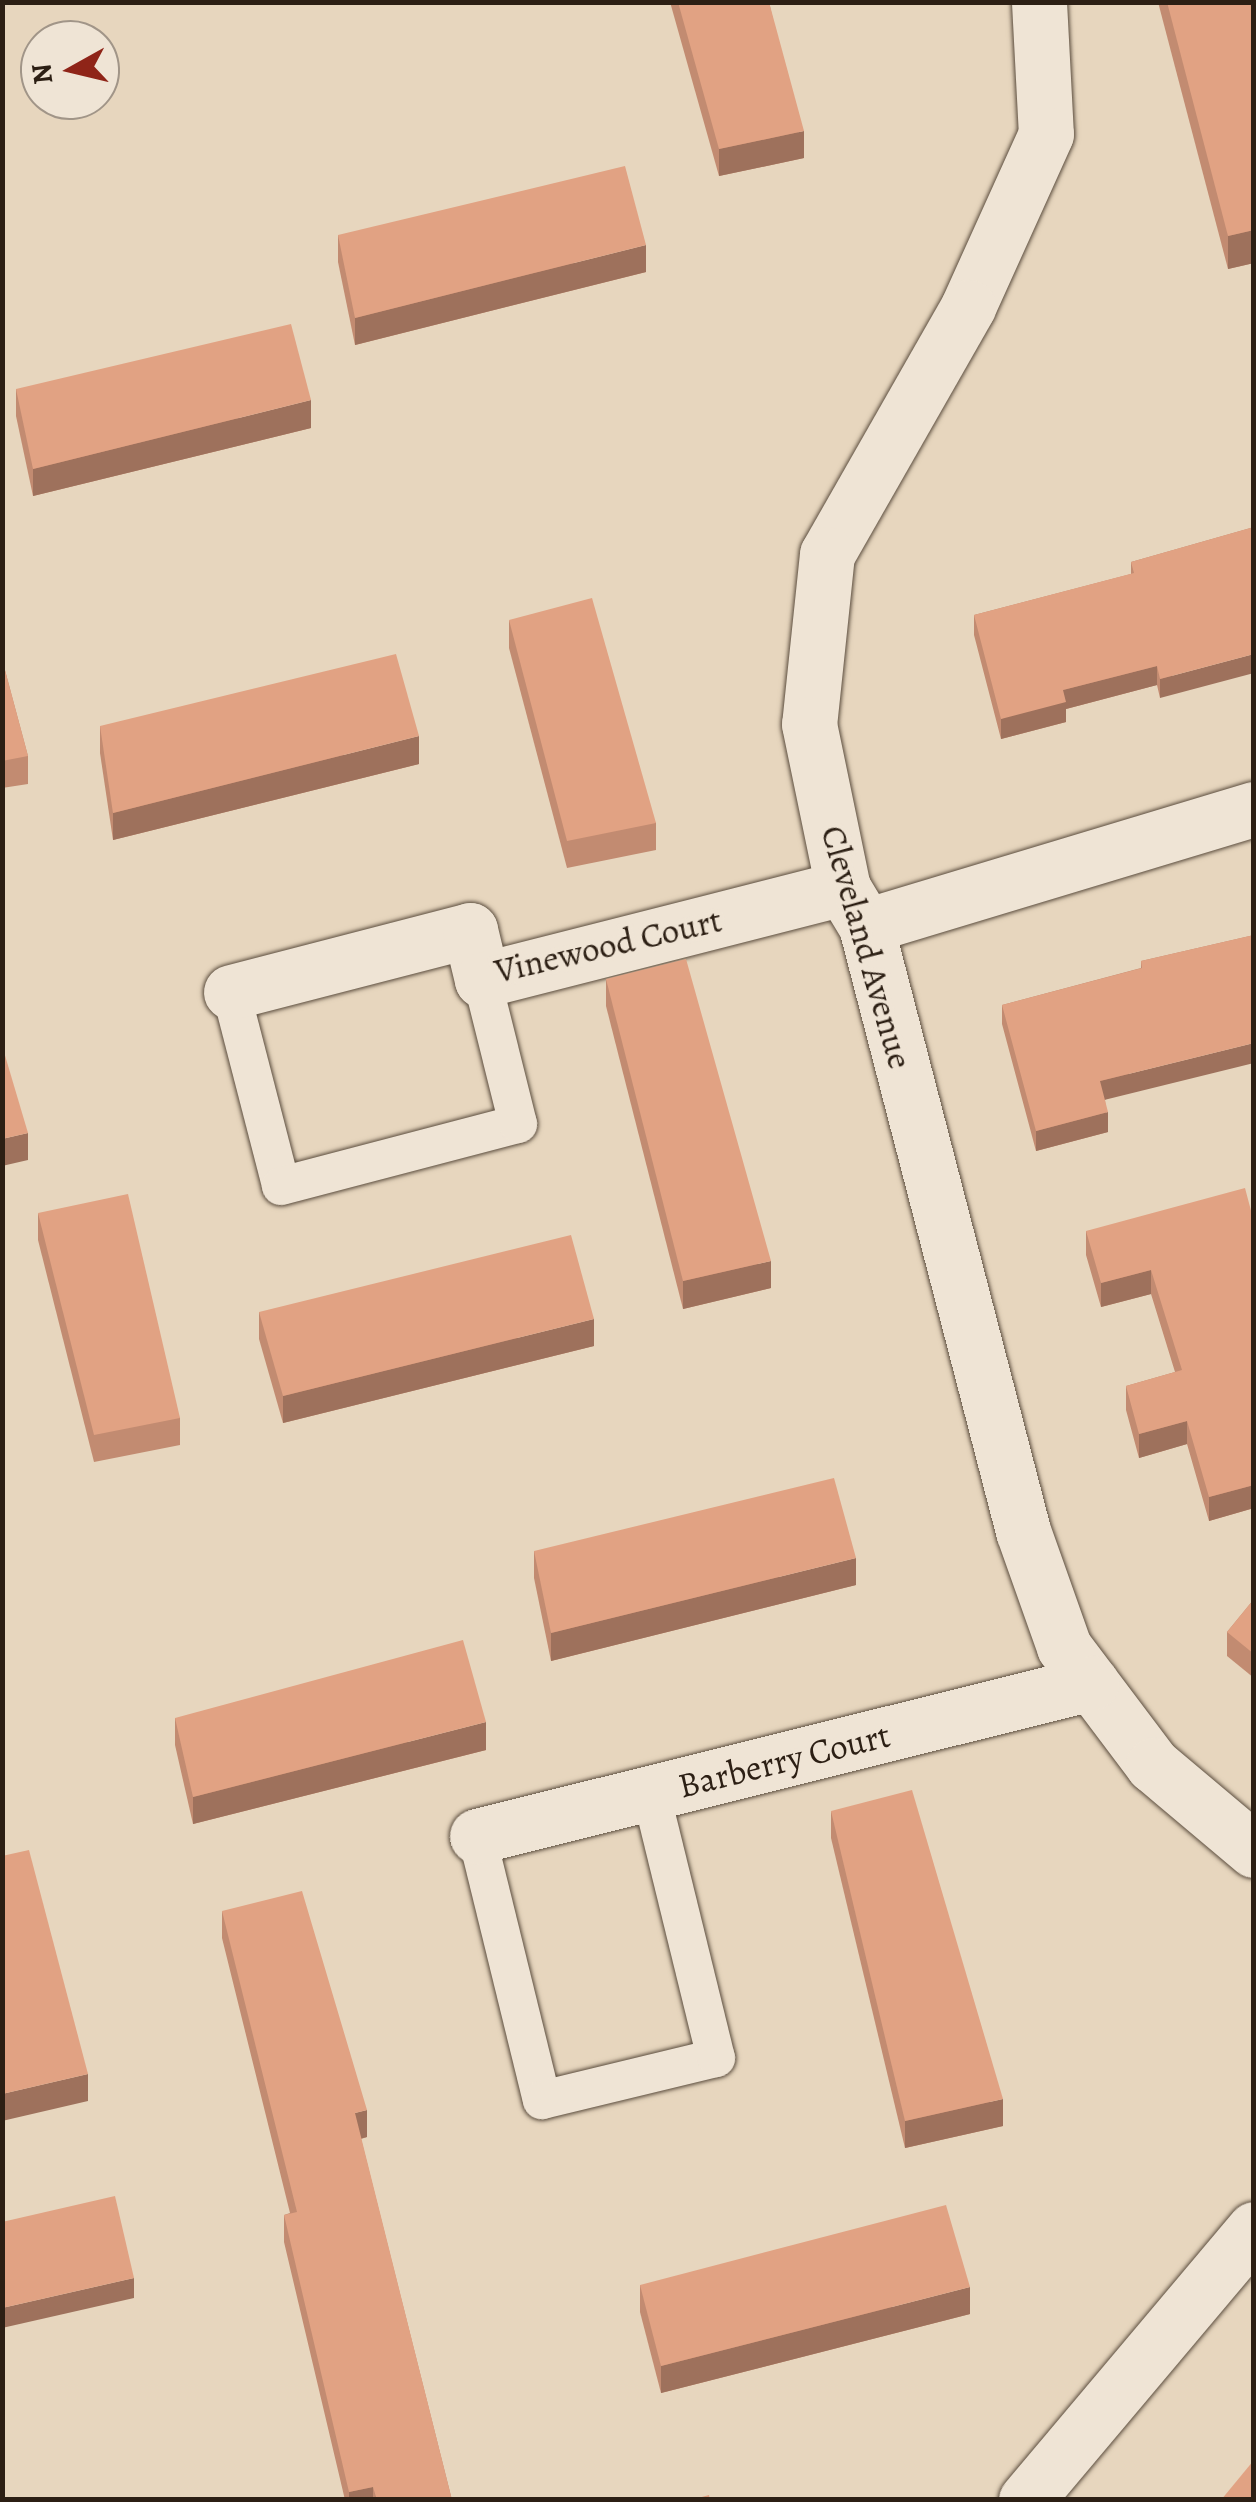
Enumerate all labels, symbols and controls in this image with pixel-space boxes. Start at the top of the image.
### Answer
north arrow [20,20,120,120]
text: N [22,61,63,87]
street label: Cleveland Avenue [812,821,922,1073]
street label: Vinewood Court [490,898,726,992]
street label: Barberry Court [674,1713,894,1807]

